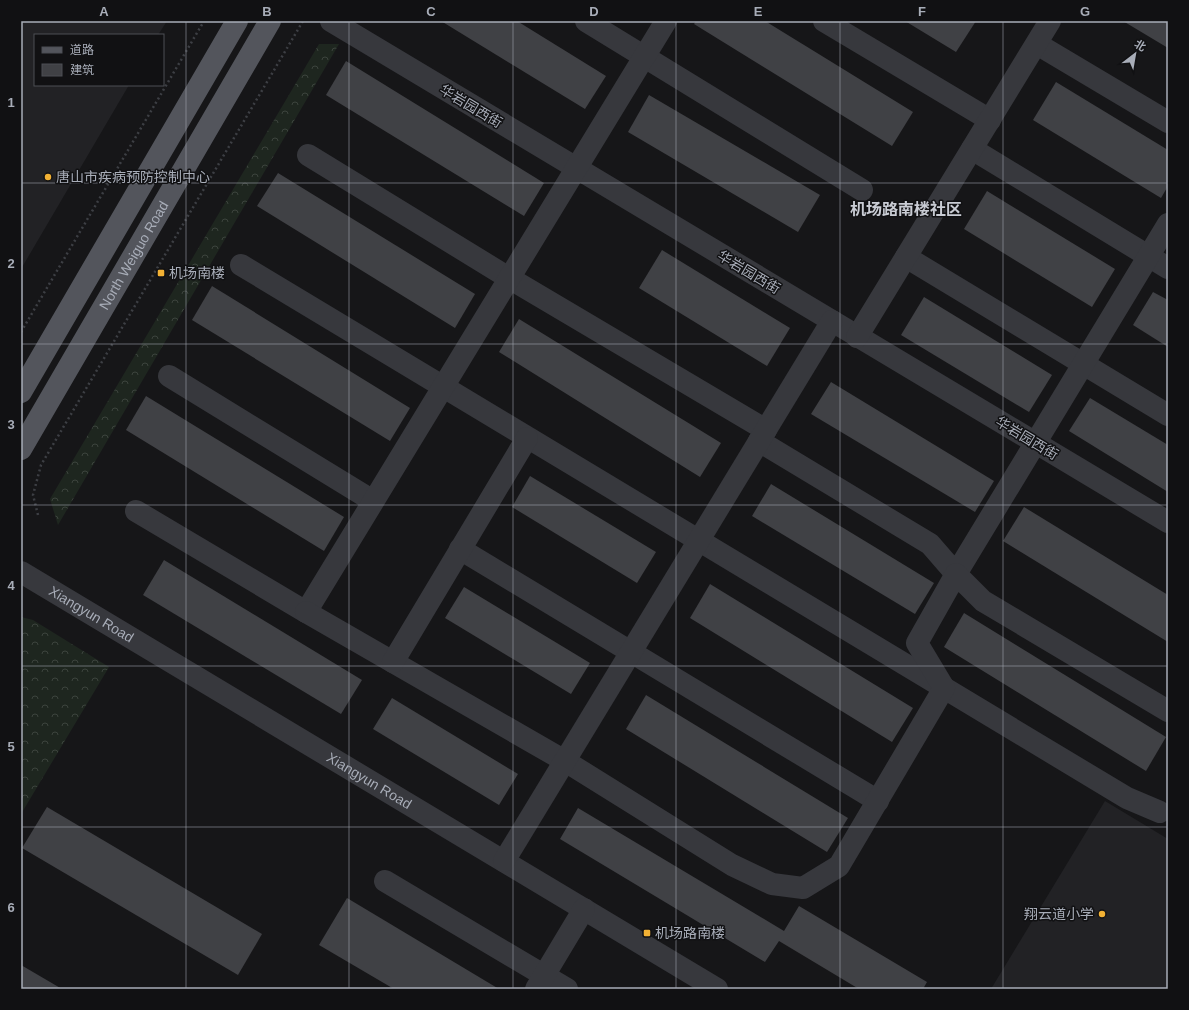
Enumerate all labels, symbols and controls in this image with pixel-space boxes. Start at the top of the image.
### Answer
text: A [99,4,109,19]
text: B [262,4,272,19]
text: C [426,4,436,19]
text: D [589,4,599,19]
text: E [754,4,763,19]
text: F [918,4,926,19]
text: G [1080,4,1090,19]
legend [34,34,164,86]
north arrow [1115,34,1155,74]
text: 北 [1132,37,1148,53]
text: 道路 [70,43,94,57]
text: 建筑 [70,63,94,77]
street label: 华岩园西街 [437,81,505,131]
text: 1 [7,95,15,110]
place label: 唐山市疾病预防控制中心 [56,169,210,185]
marker: 唐山市疾病预防控制中心 [43,172,53,182]
street label: North Weiguo Road [96,198,171,313]
district label: 机场路南楼社区 [850,200,962,218]
street label: 华岩园西街 [715,247,783,297]
text: 2 [7,256,15,271]
place label: 机场南楼 [169,265,225,281]
marker: 机场南楼 [156,268,166,278]
street label: 华岩园西街 [993,413,1061,463]
text: 3 [7,417,15,432]
text: 4 [7,578,15,593]
street label: Xiangyun Road [46,583,137,646]
text: 5 [7,739,15,754]
street label: Xiangyun Road [324,749,415,812]
text: 6 [7,900,15,915]
place label: 翔云道小学 [1024,906,1094,922]
marker: 翔云道小学 [1097,909,1107,919]
place label: 机场路南楼 [655,925,725,941]
marker: 机场路南楼 [642,928,652,938]

